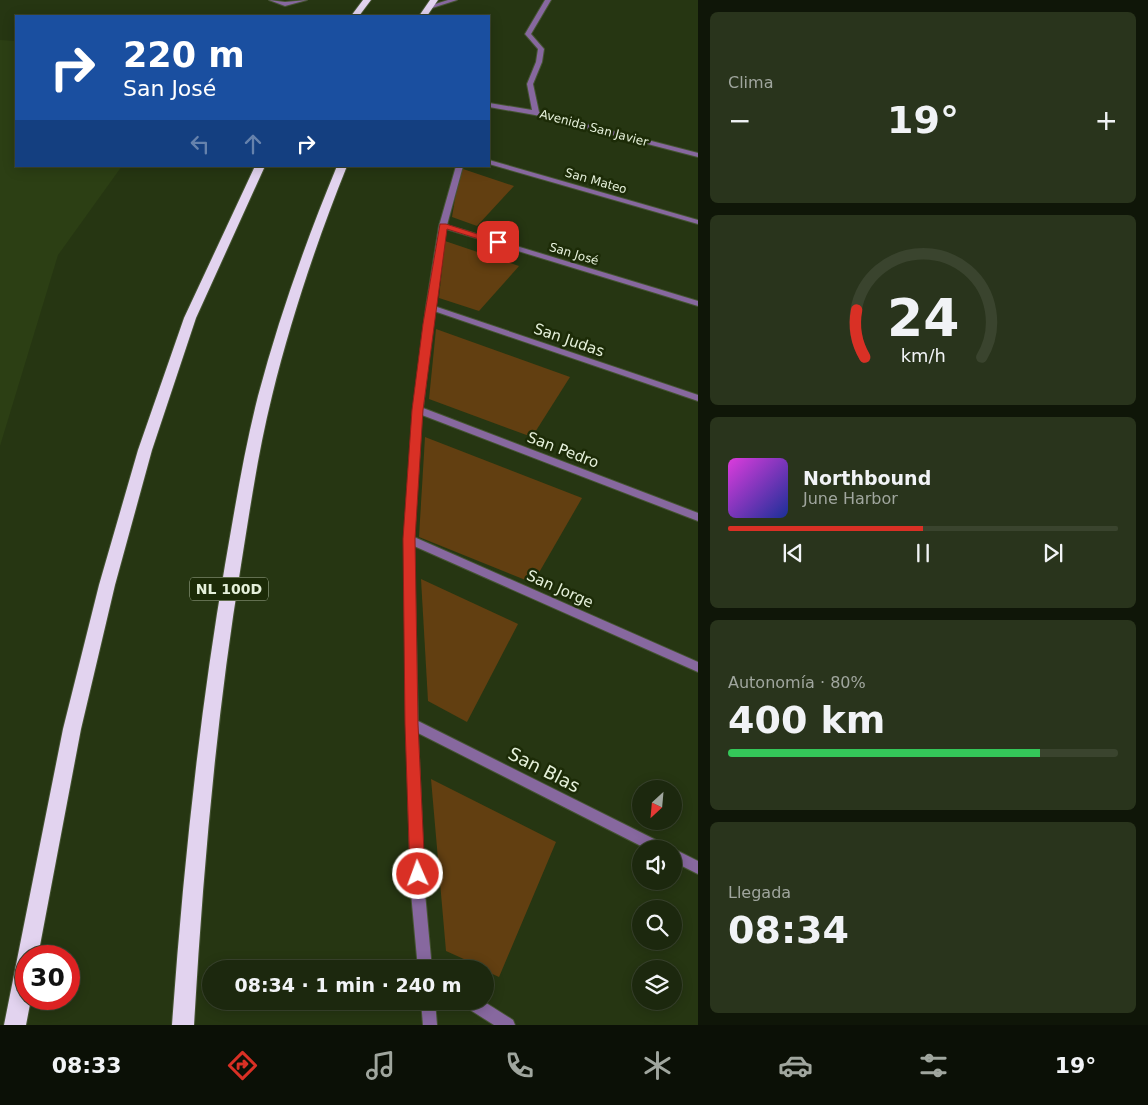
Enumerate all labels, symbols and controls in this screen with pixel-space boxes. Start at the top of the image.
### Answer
icon: right [40,35,105,100]
text: 220 m [123,35,245,75]
text: Clima [728,73,773,92]
text: San José [123,76,216,101]
text: 19° [887,98,959,142]
text: − [728,104,751,137]
text: + [1095,104,1118,137]
street label: Avenida San Javier [538,107,650,149]
icon: left [186,130,214,158]
icon: ahead [239,130,267,158]
icon: right [292,130,320,158]
street label: San Mateo [564,166,628,196]
pin [477,221,519,263]
icon: arrive [484,228,512,256]
street label: San José [548,240,600,268]
text: 24 [887,288,959,348]
street label: San Judas [531,320,607,361]
text: km/h [900,345,946,366]
street label: San Pedro [525,428,601,472]
text: Northbound [803,467,931,489]
text: June Harbor [803,489,898,508]
icon: previous [779,539,807,567]
icon: pause [909,539,937,567]
icon: next [1039,539,1067,567]
street label: San Jorge [524,566,596,612]
road number: NL 100D [190,578,268,600]
text: Autonomía · 80% [728,673,866,692]
text: 400 km [728,698,885,742]
street label: San Blas [505,743,583,796]
north arrow [632,780,682,830]
map controls [632,780,682,1010]
button: sound [632,840,682,890]
position arrow [391,847,443,899]
text: Llegada [728,883,791,902]
button: search [632,900,682,950]
text: 08:34 [728,908,849,952]
speed limit sign: 30 [15,945,80,1010]
button: layers [632,960,682,1010]
text: 08:34 · 1 min · 240 m [234,974,462,996]
icon: directions [225,1048,260,1083]
icon: music [363,1048,398,1083]
icon: phone [502,1048,537,1083]
icon: climate [640,1048,675,1083]
icon: car [778,1048,813,1083]
icon: filters [916,1048,951,1083]
text: 08:33 [52,1053,122,1078]
text: 19° [1055,1053,1096,1078]

